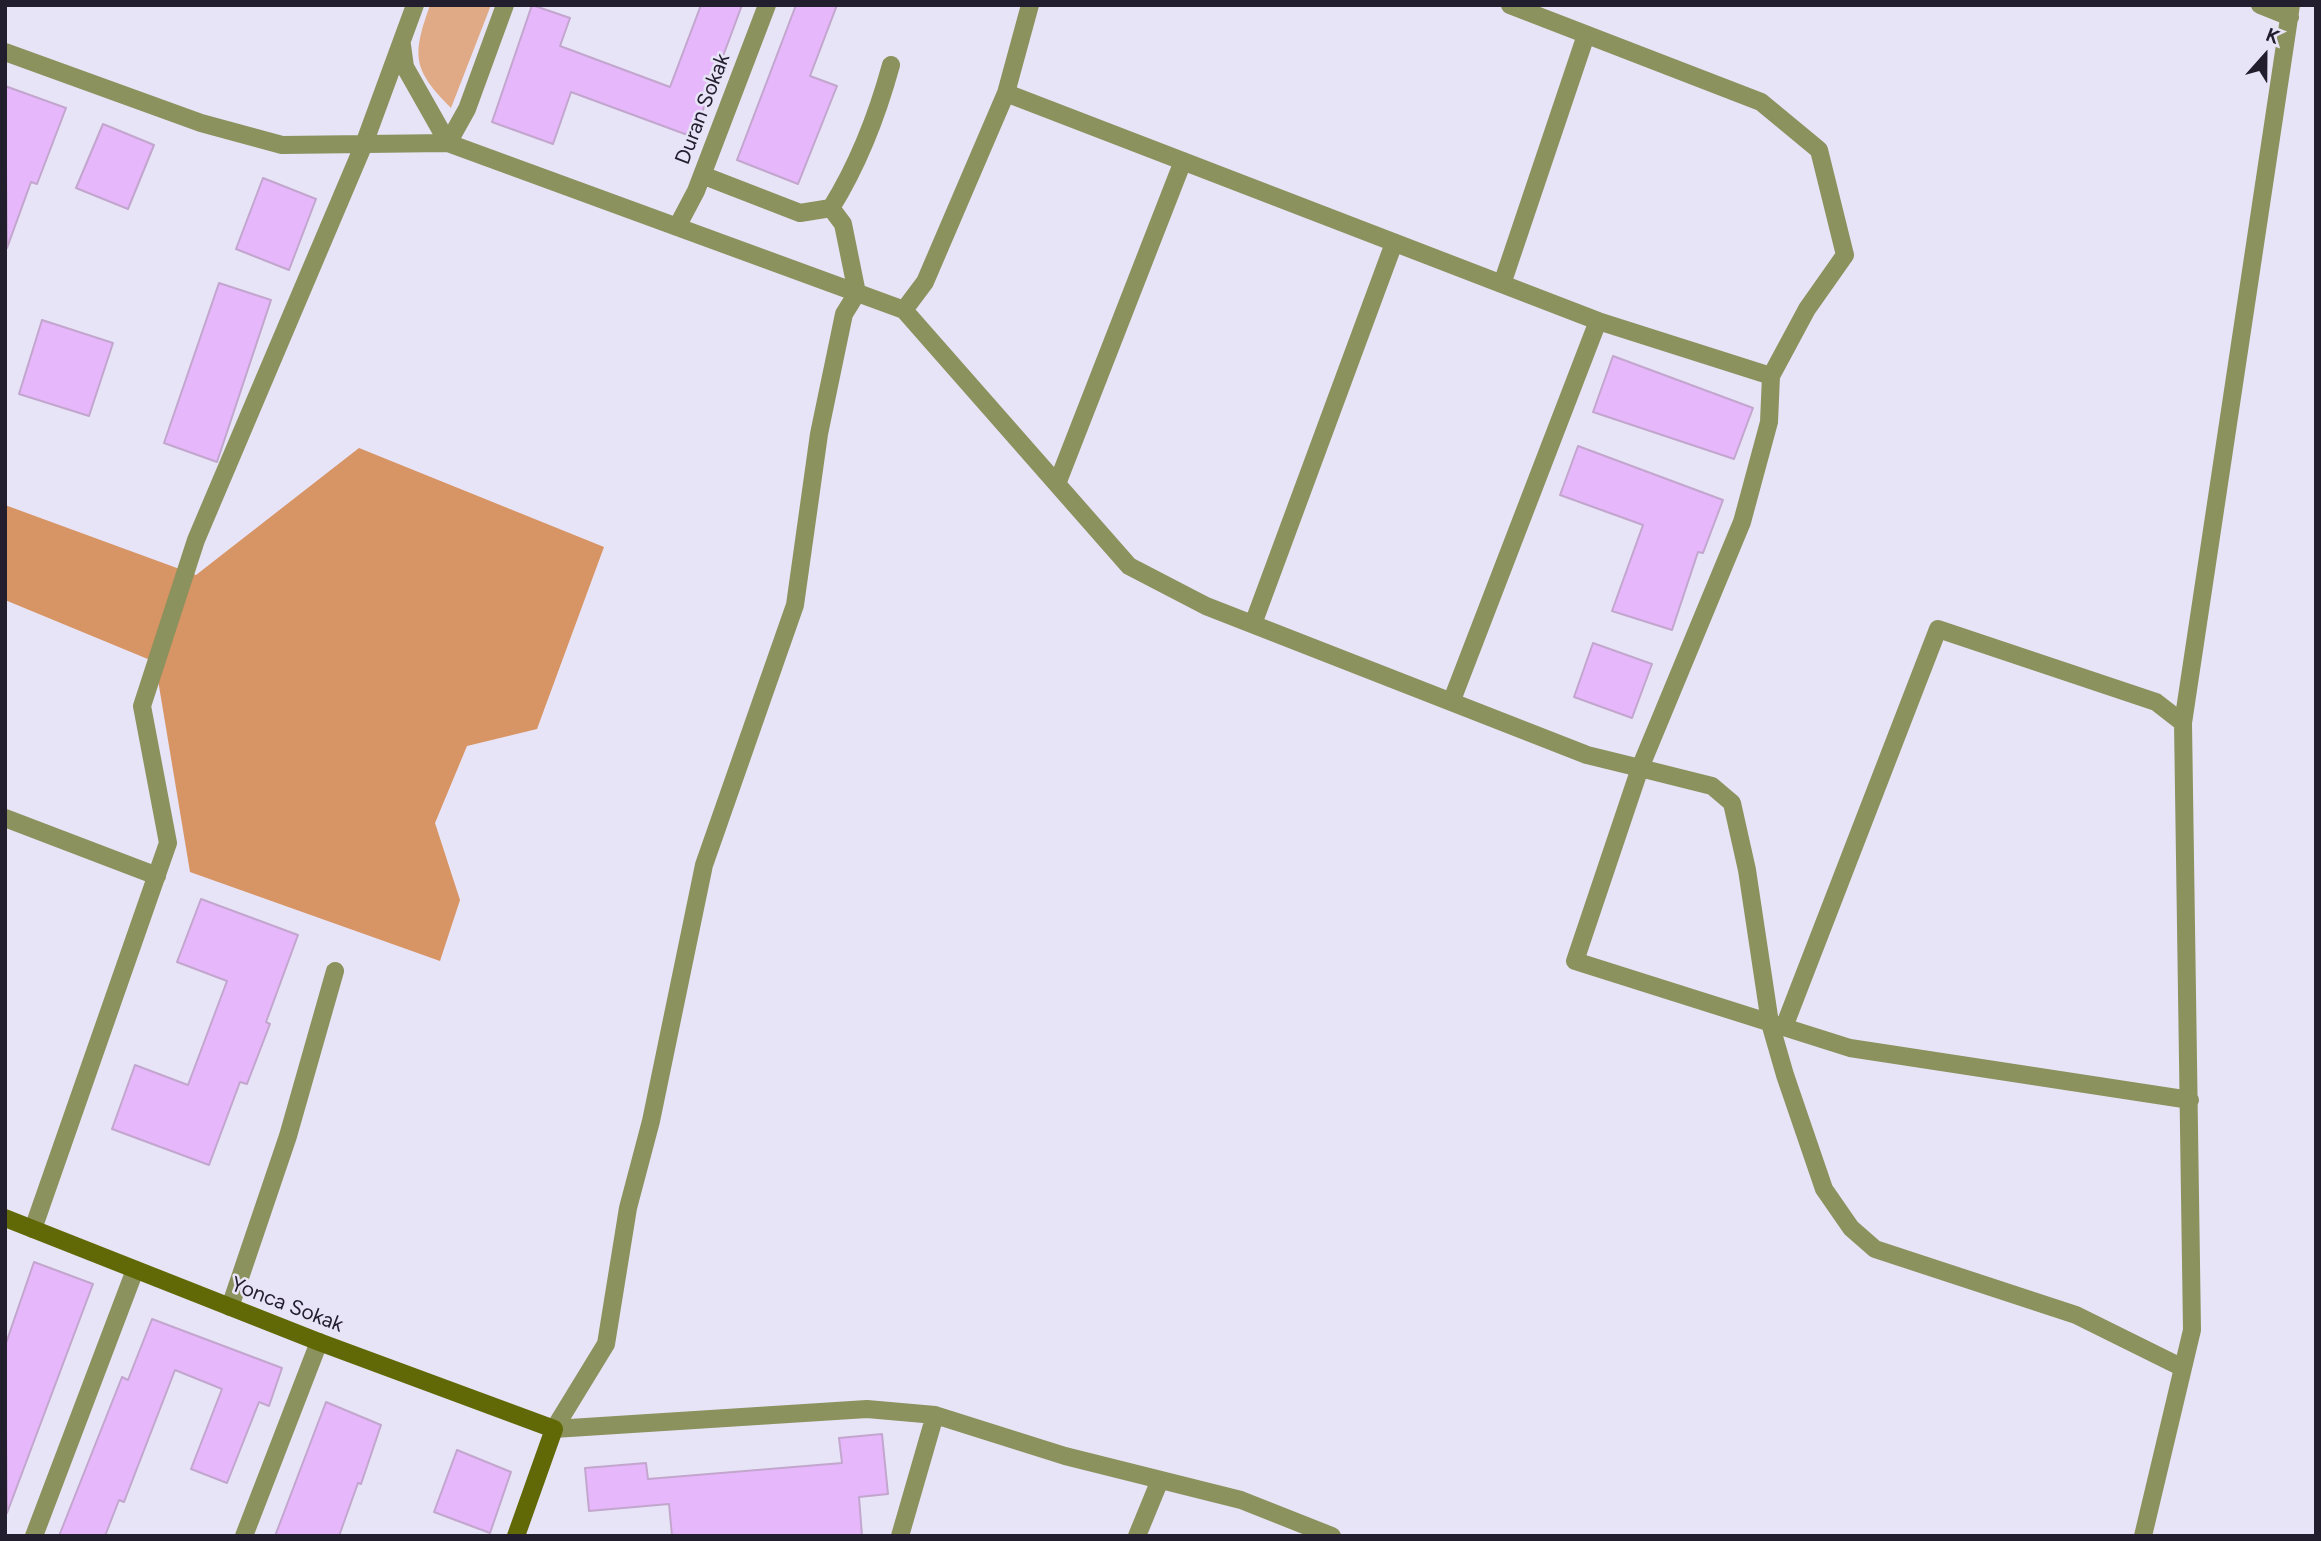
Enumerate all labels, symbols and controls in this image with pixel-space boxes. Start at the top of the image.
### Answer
north arrow [2230,21,2300,91]
text: K [2263,23,2283,49]
street label: Duran Sokak [670,50,736,168]
street label: Yonca Sokak [227,1272,347,1338]

